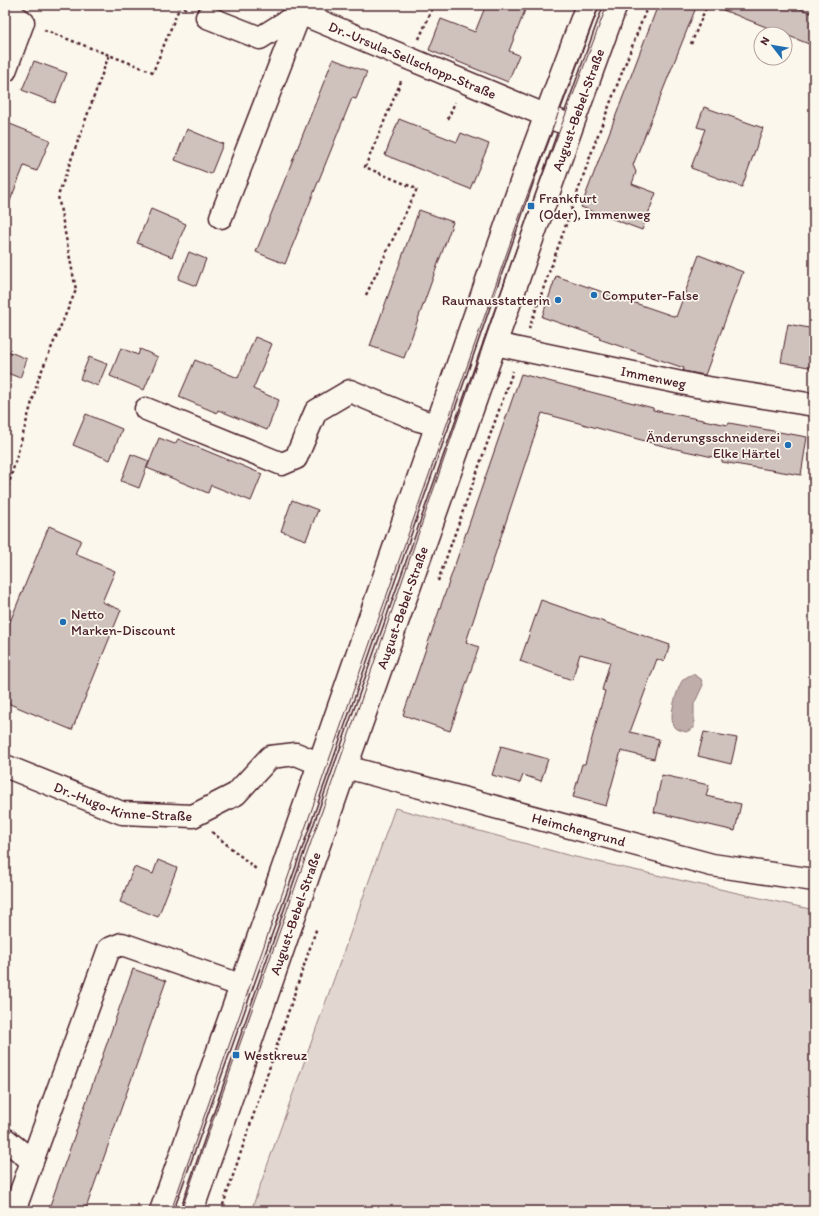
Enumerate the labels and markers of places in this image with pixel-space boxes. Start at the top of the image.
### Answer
place label: Frankfurt (Oder), Immenweg [539,190,651,223]
marker: Frankfurt (Oder), Immenweg [526,201,536,211]
place label: Computer-False [602,287,699,304]
marker: Computer-False [589,290,599,300]
place label: Raumausstatterin [442,292,550,309]
marker: Raumausstatterin [553,295,563,305]
place label: Änderungsschneiderei Elke Härtel [646,429,780,462]
marker: Änderungsschneiderei Elke Härtel [783,440,793,450]
place label: Netto Marken-Discount [71,606,176,639]
marker: Netto Marken-Discount [58,617,68,627]
place label: Westkreuz [244,1047,308,1064]
marker: Westkreuz [231,1050,241,1060]

